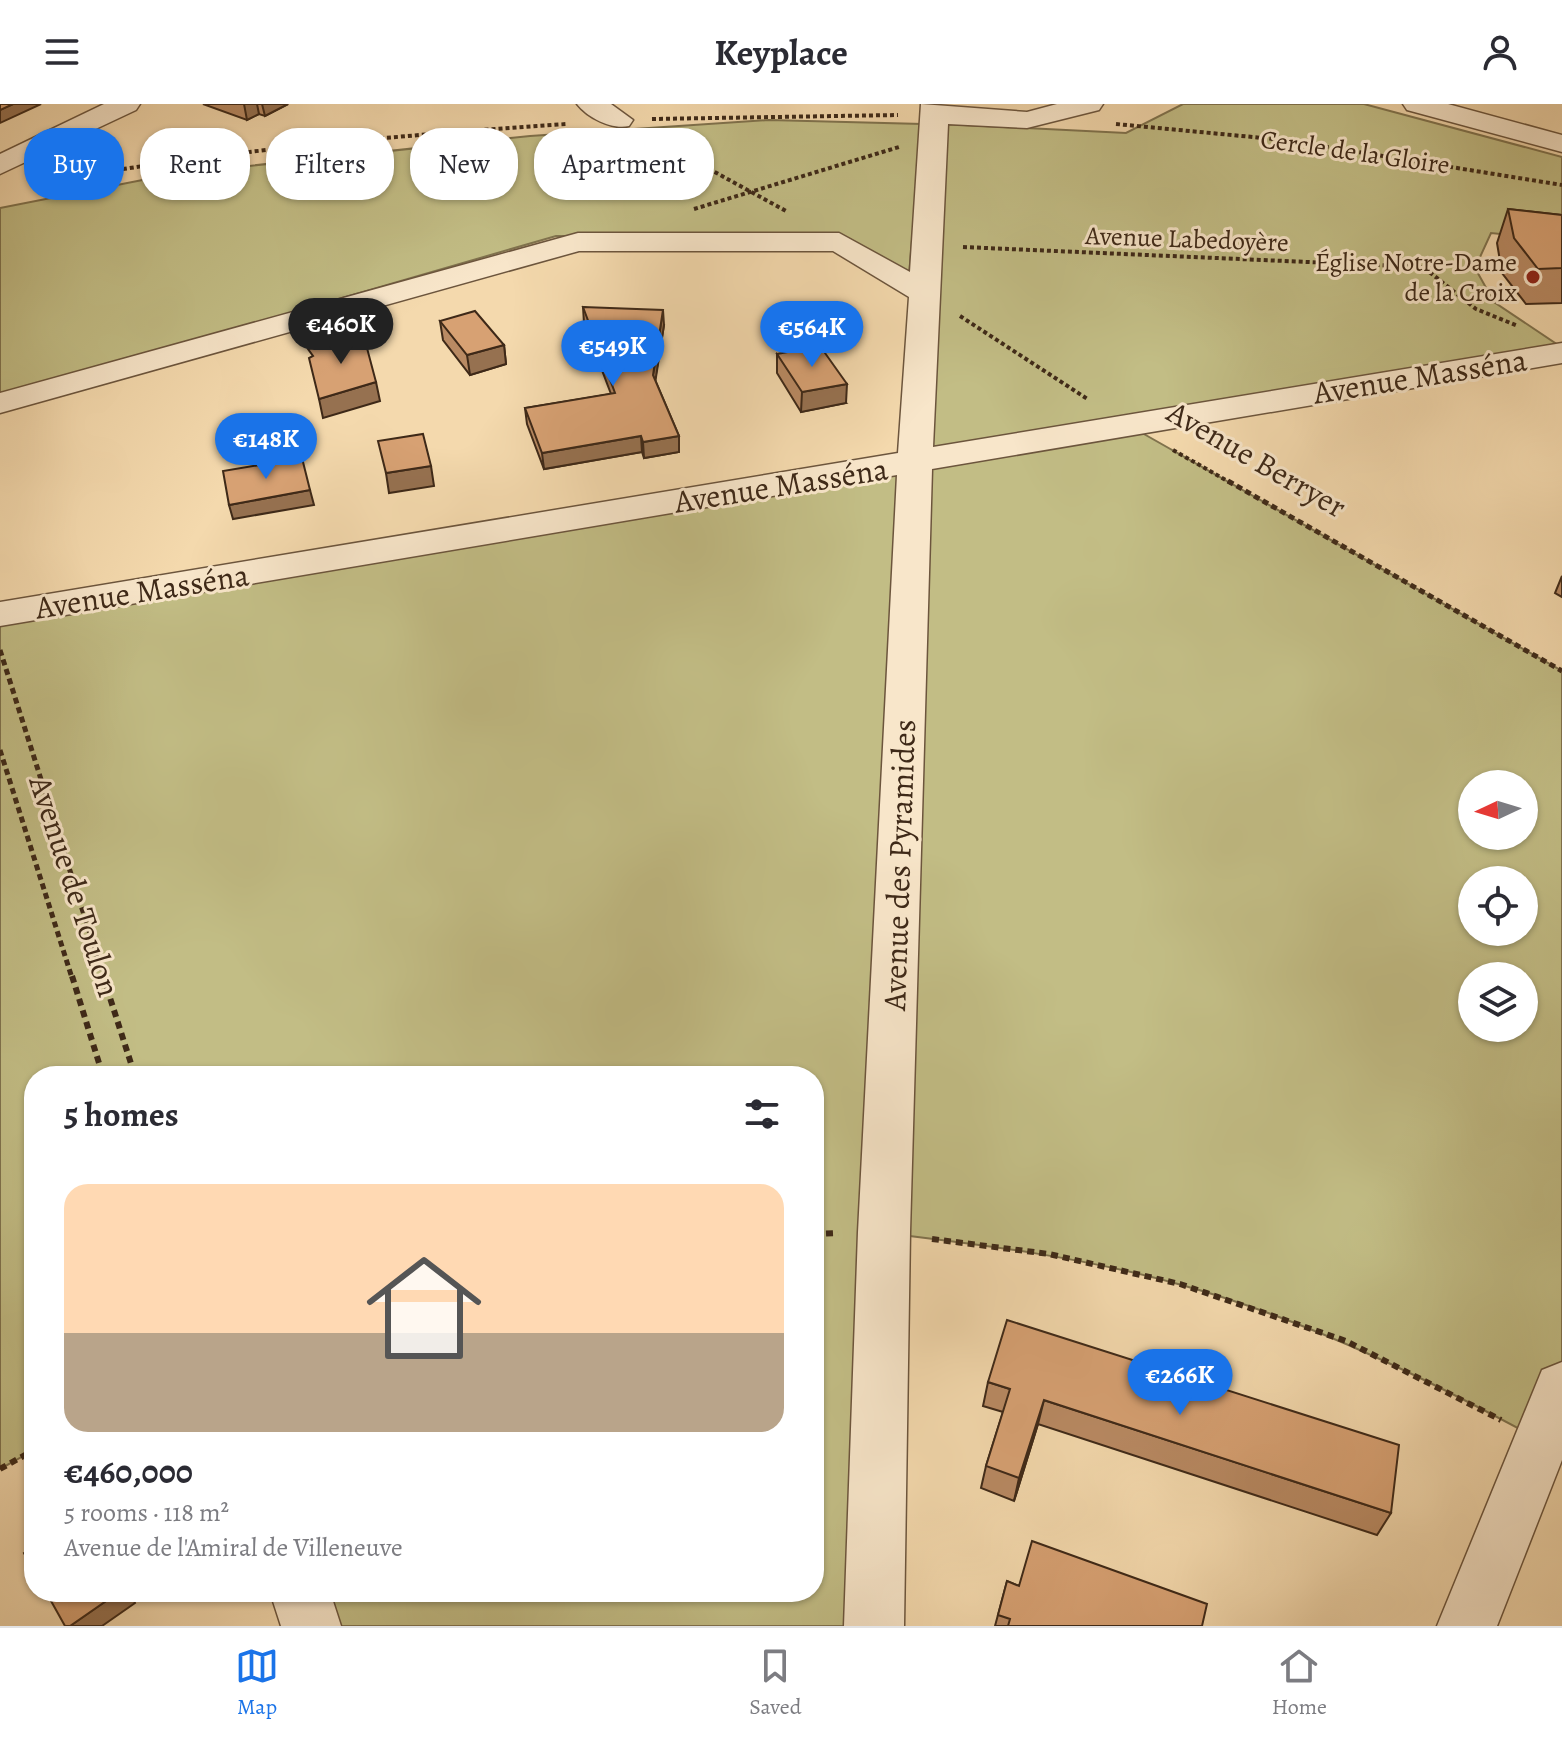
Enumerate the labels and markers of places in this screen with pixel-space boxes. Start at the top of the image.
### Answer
place label: Église Notre-Dame de la Croix [1315,245,1518,310]
marker: Église Notre-Dame de la Croix [1524,268,1542,286]
pin: €460K [285,298,397,366]
pin: €564K [756,301,868,369]
pin: €549K [557,320,669,388]
pin: €148K [210,413,322,481]
pin: €266K [1124,1349,1236,1417]

